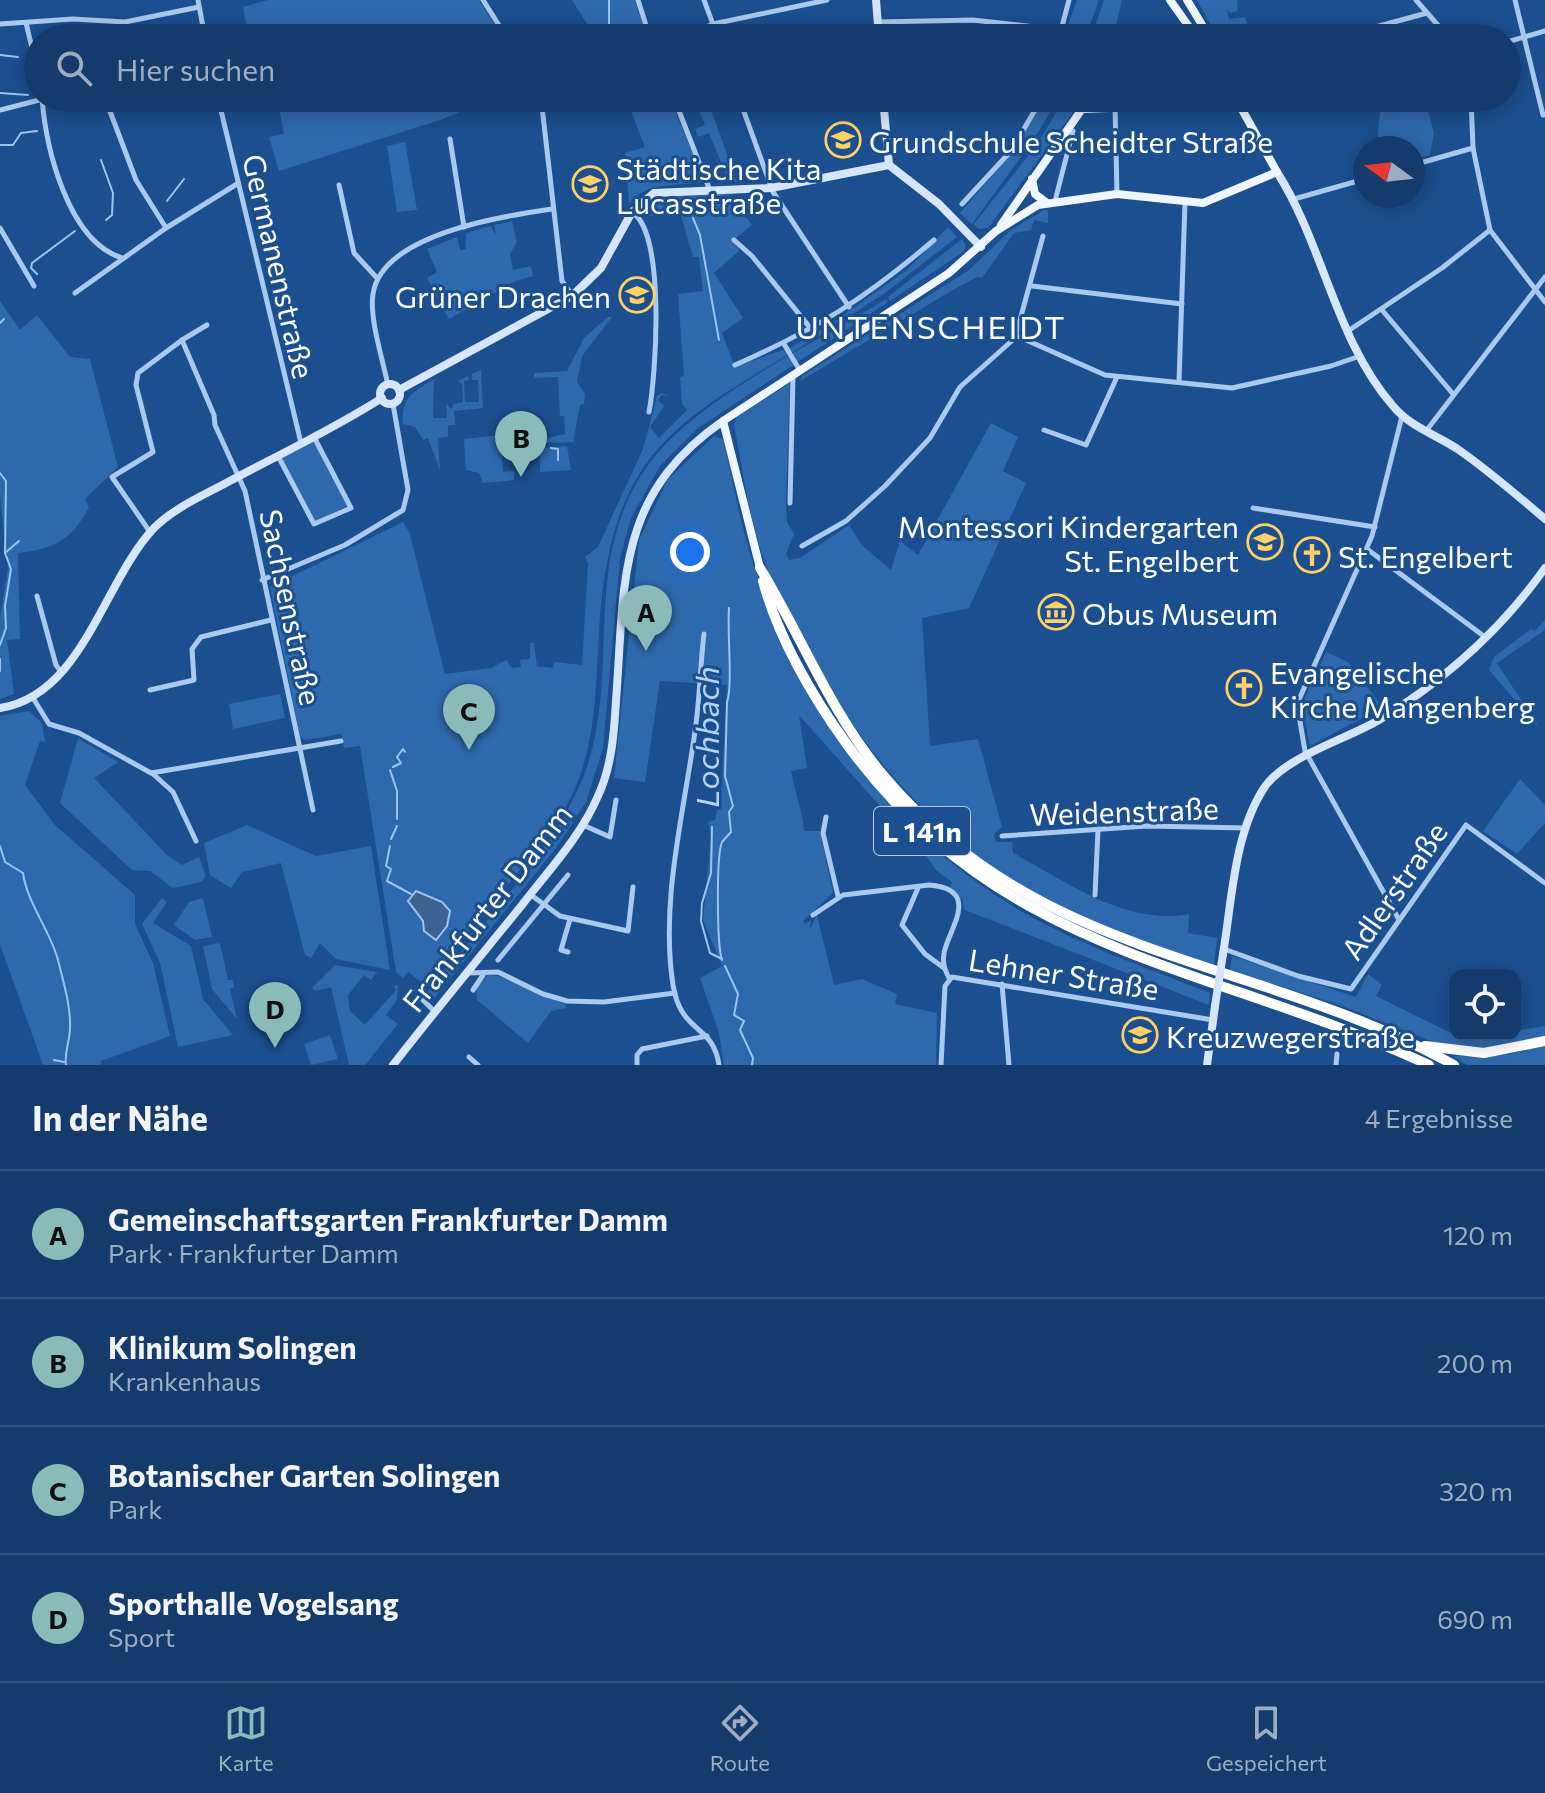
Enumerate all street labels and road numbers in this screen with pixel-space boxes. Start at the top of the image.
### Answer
street label: Germanenstraße [236,150,324,382]
street label: Sachsenstraße [253,506,331,708]
street label: Weidenstraße [1029,788,1219,832]
street label: Frankfurter Damm [393,796,579,1018]
road number: L 141n [874,807,970,855]
street label: Adlerstraße [1332,814,1454,966]
street label: Lehner Straße [966,940,1162,1006]

